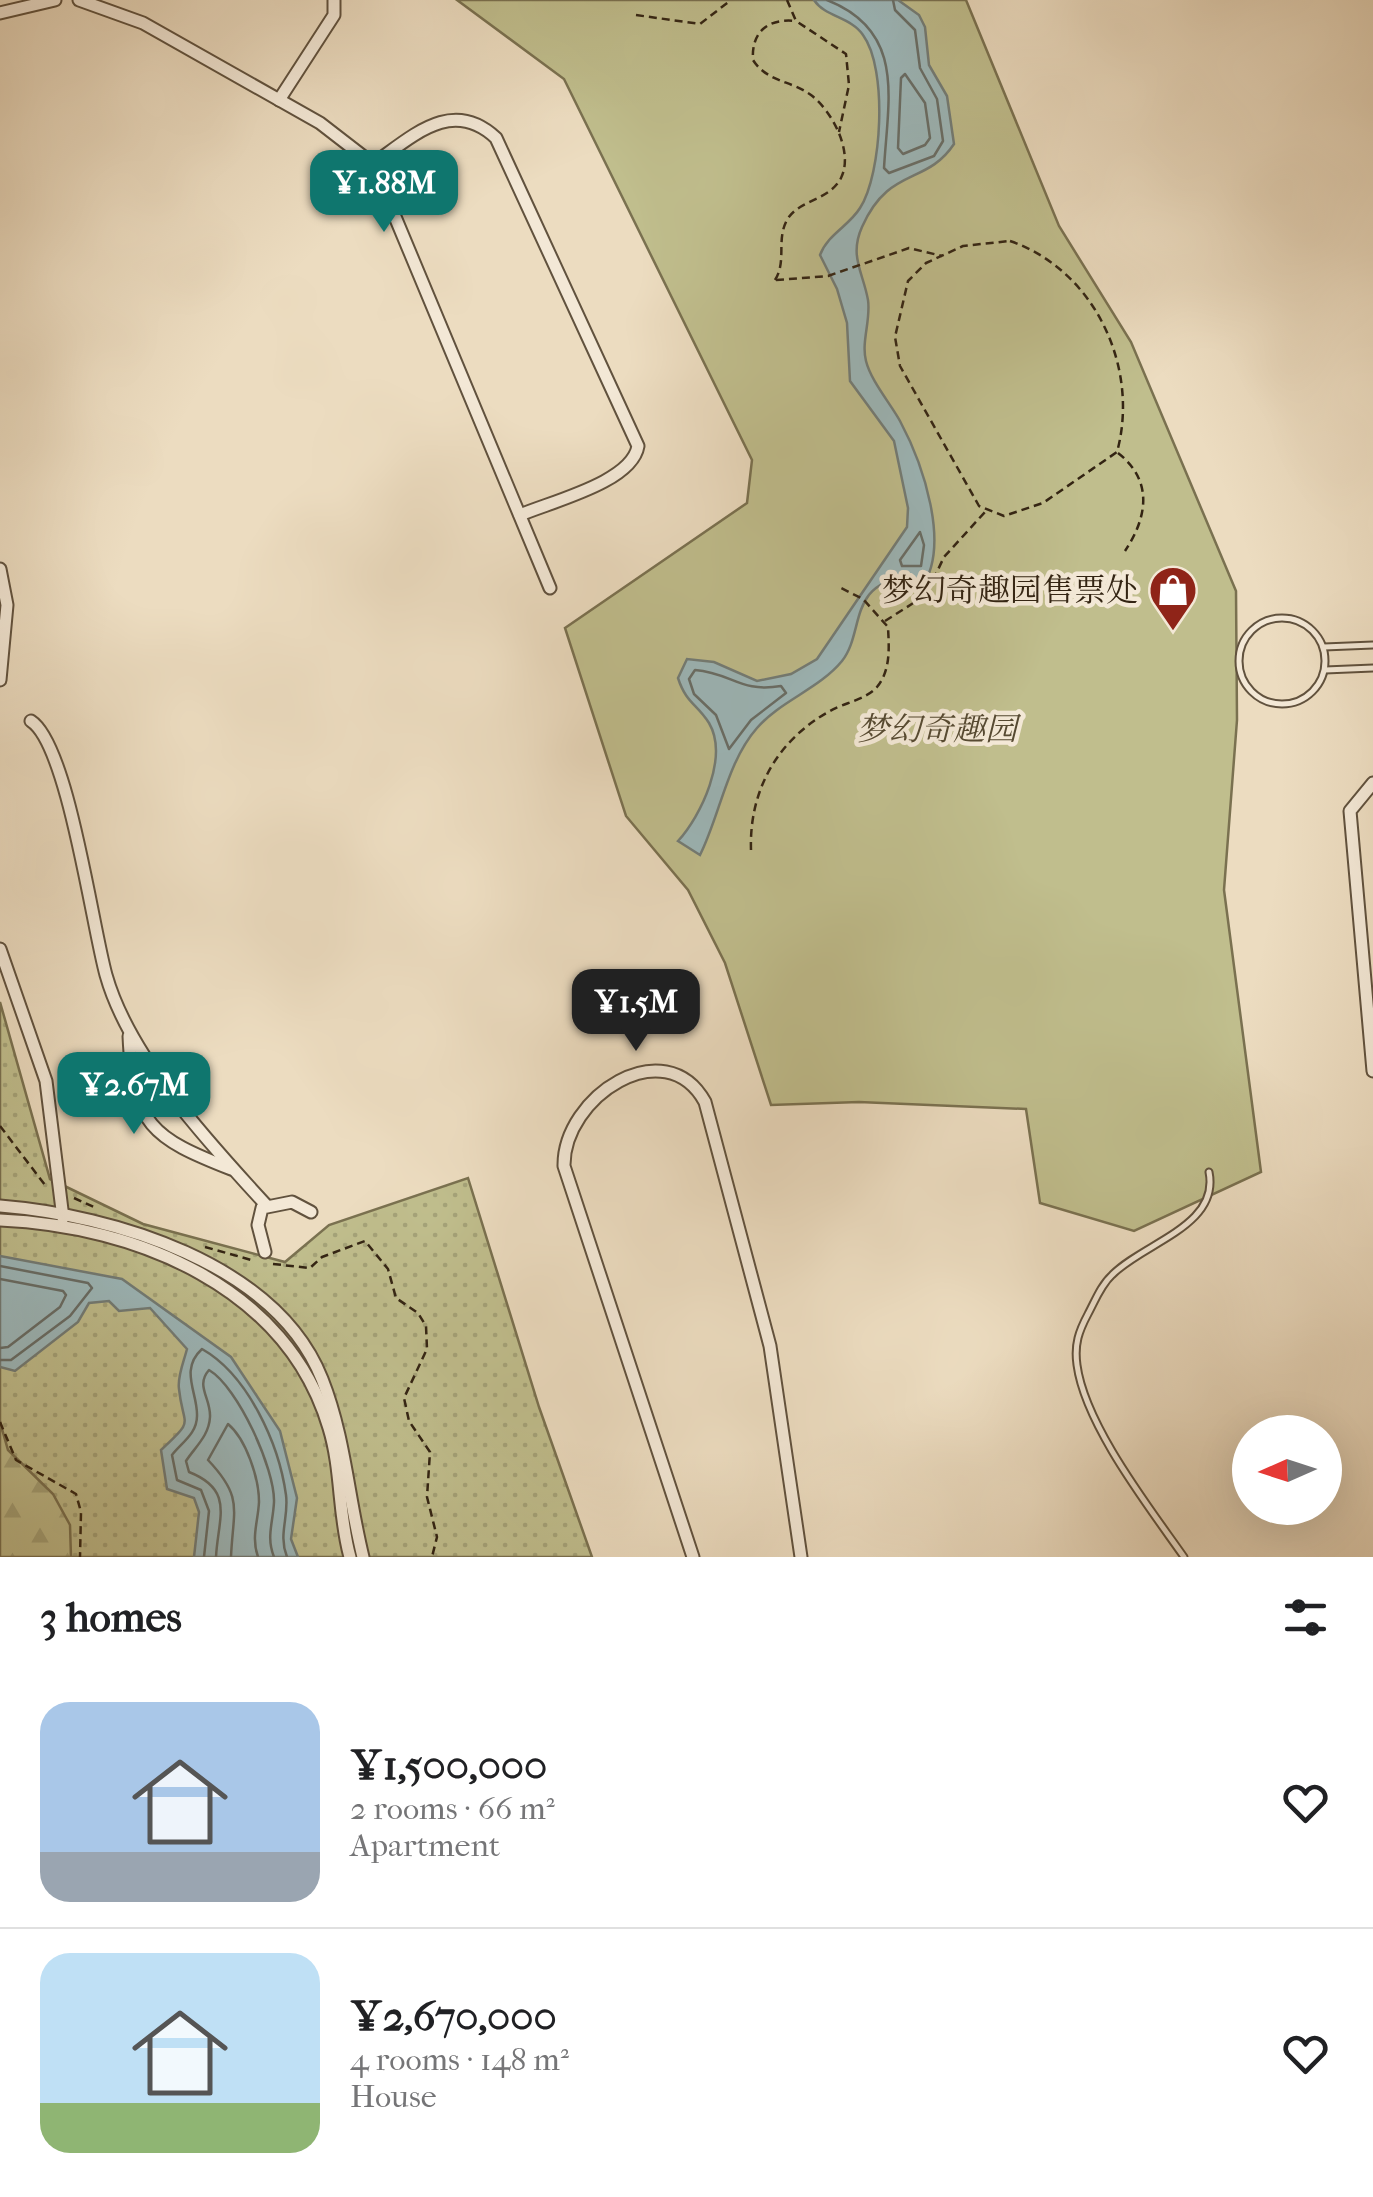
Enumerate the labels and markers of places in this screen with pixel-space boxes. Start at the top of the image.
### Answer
pin: ¥1.88M [303,150,465,235]
shop icon: 梦幻奇趣园售票处 [1147,564,1199,632]
place label: 梦幻奇趣园售票处 [882,572,1138,609]
pin: ¥1.5M [566,969,706,1054]
pin: ¥2.67M [53,1052,215,1137]

